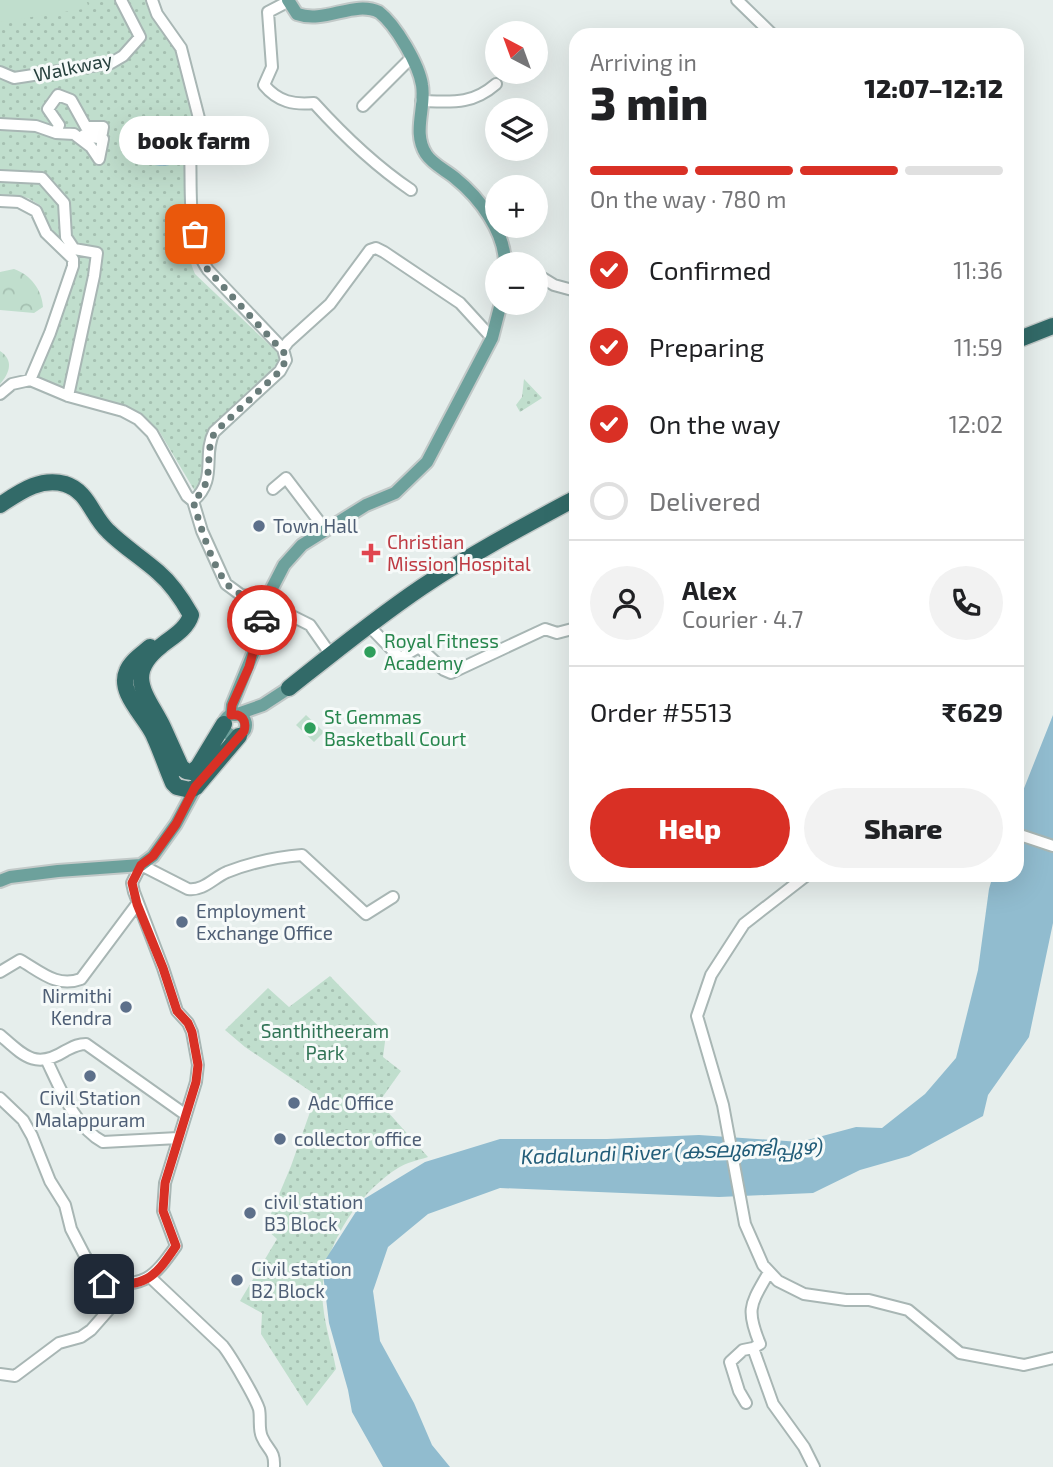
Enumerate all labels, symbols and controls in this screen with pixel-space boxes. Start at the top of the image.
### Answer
north arrow [485,21,548,84]
map controls [485,21,548,315]
street label: Walkway [32,47,114,86]
text: Arriving in [590,48,697,76]
text: 12:07–12:12 [864,72,1003,103]
text: 3 min [590,74,708,129]
button: layers [485,98,548,161]
callout: book farm [120,115,270,164]
text: book farm [138,126,250,154]
button: + [485,175,548,238]
text: On the way · 780 m [590,185,786,213]
pin [165,204,225,264]
icon: bag [176,215,214,253]
icon: check [590,251,628,289]
button: − [485,252,548,315]
text: Confirmed [649,254,772,285]
text: 11:36 [953,256,1003,284]
icon: check [590,328,628,366]
text: Preparing [649,331,764,362]
text: 11:59 [954,333,1003,361]
icon: check [590,405,628,443]
text: On the way [649,408,780,439]
text: 12:02 [949,410,1003,438]
text: Delivered [649,485,761,516]
place label: Town Hall [273,514,358,537]
marker: Town Hall [251,518,267,534]
place label: Christian Mission Hospital [387,530,531,575]
marker: Christian Mission Hospital [361,543,381,563]
button: person [590,566,664,640]
button: phone [929,566,1003,640]
text: Alex [682,574,737,605]
courier [227,585,297,655]
icon: car [243,601,281,639]
text: Courier · 4.7 [682,605,803,633]
place label: Royal Fitness Academy [384,629,499,674]
marker: Royal Fitness Academy [362,644,378,660]
text: Order #5513 [590,696,733,727]
text: ₹629 [942,696,1003,727]
place label: St Gemmas Basketball Court [324,705,466,750]
marker: St Gemmas Basketball Court [302,720,318,736]
button: Help [590,788,790,868]
button: Share [804,788,1003,868]
place label: Employment Exchange Office [196,899,333,944]
marker: Employment Exchange Office [174,914,190,930]
place label: Nirmithi Kendra [42,984,112,1029]
marker: Nirmithi Kendra [118,999,134,1015]
park label: Santhitheeram Park [261,1019,389,1064]
marker: Civil Station Malappuram [82,1068,98,1084]
place label: Civil Station Malappuram [35,1086,145,1131]
place label: Adc Office [308,1091,394,1114]
marker: Adc Office [286,1095,302,1111]
place label: collector office [294,1127,422,1150]
marker: collector office [272,1131,288,1147]
water label: Kadalundi River (കടലുണ്ടിപ്പുഴ) [520,1133,824,1171]
place label: civil station B3 Block [264,1190,363,1235]
marker: civil station B3 Block [242,1205,258,1221]
pin [74,1254,134,1314]
place label: Civil station B2 Block [251,1257,352,1302]
icon: home [85,1265,123,1303]
marker: Civil station B2 Block [229,1272,245,1288]

